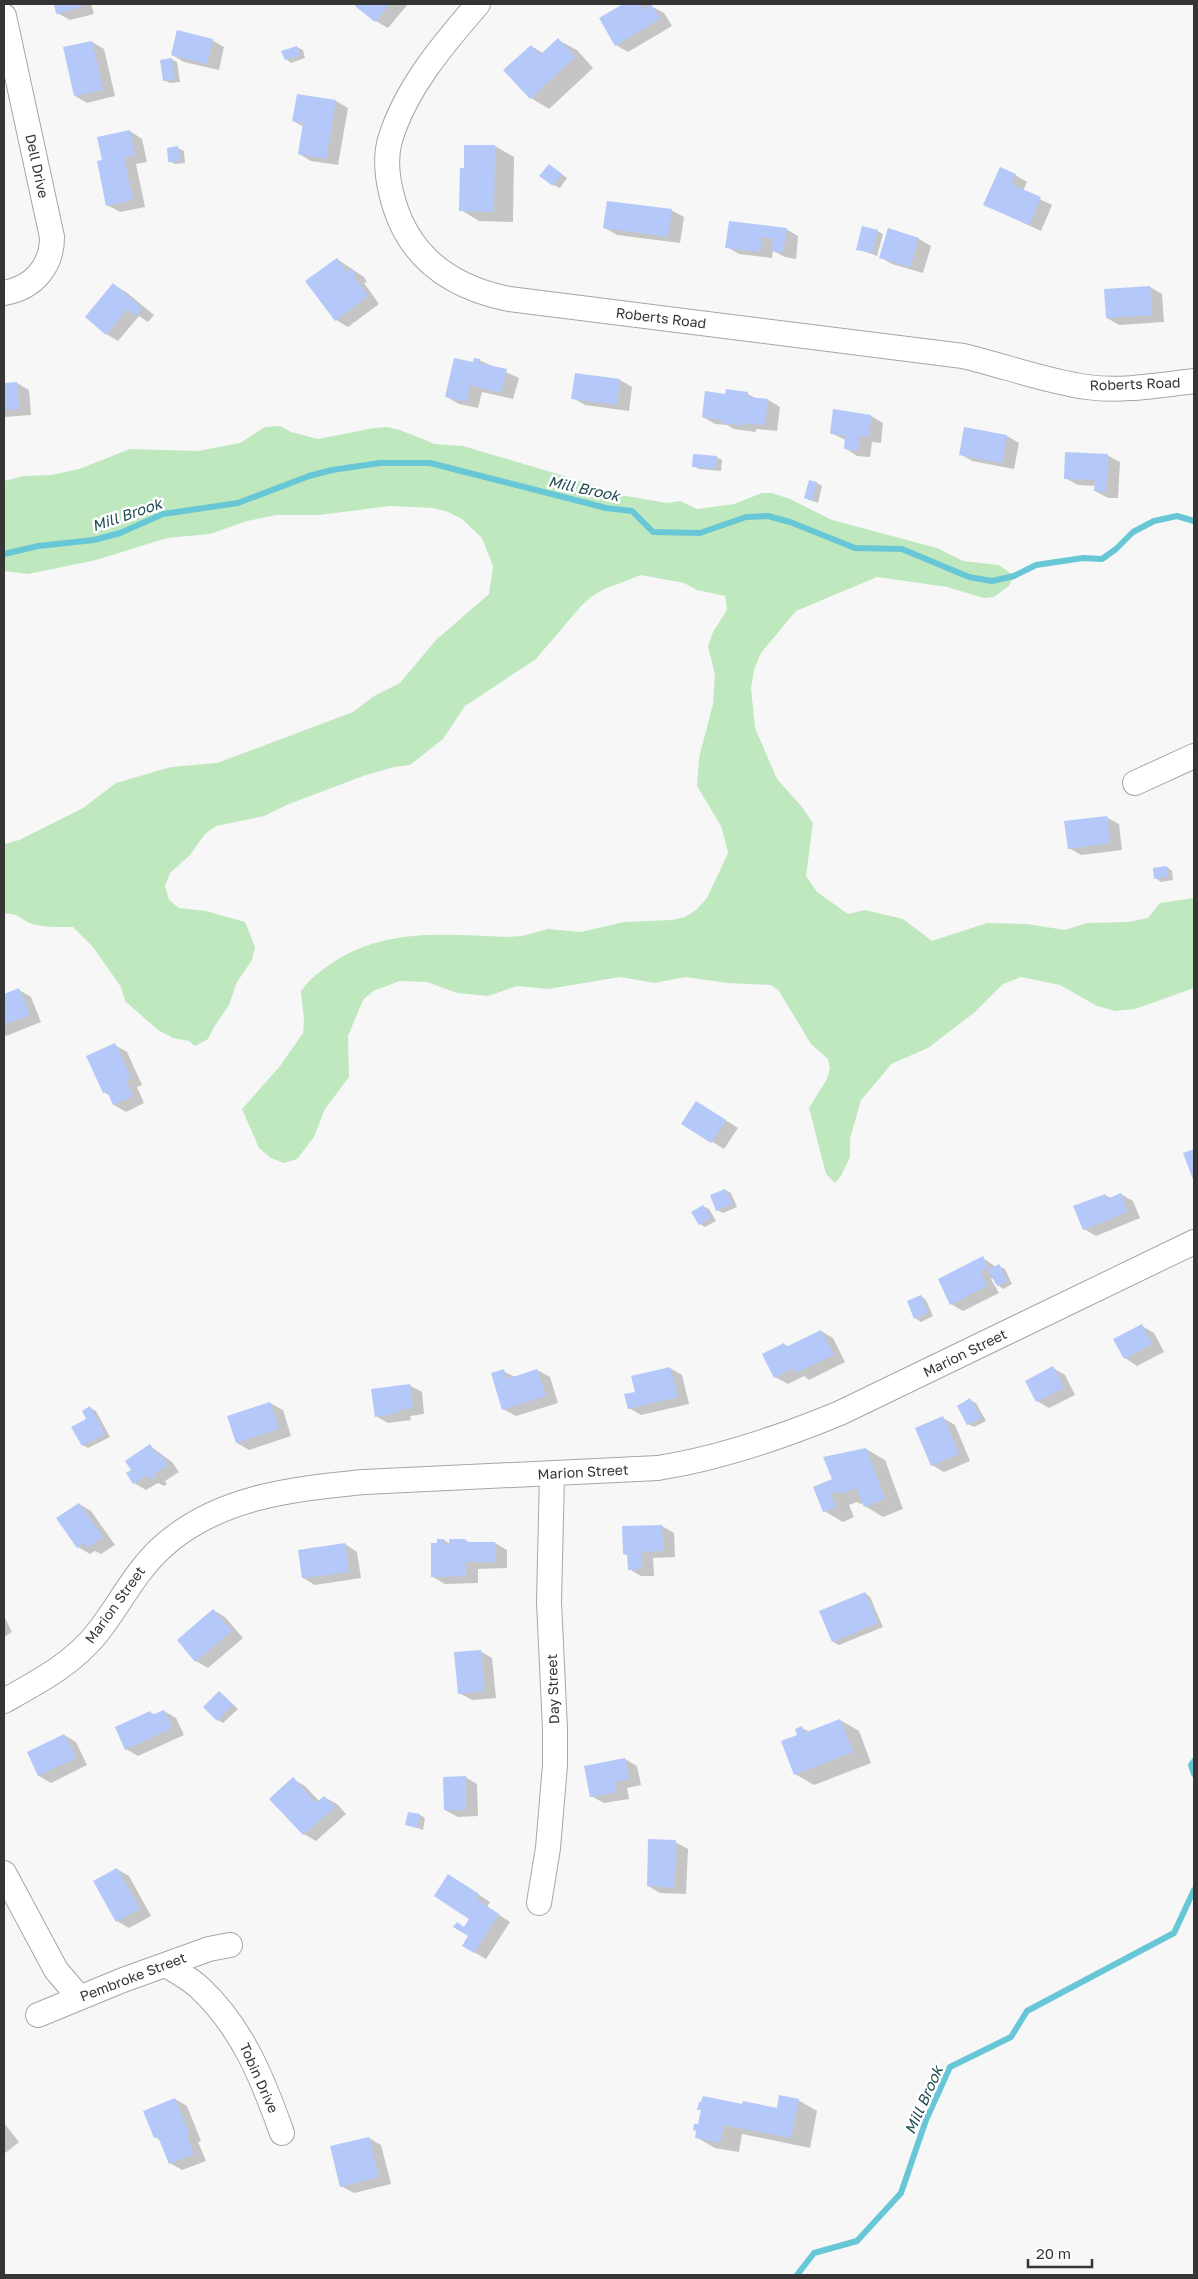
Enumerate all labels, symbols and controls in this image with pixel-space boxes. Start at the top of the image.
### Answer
street label: Dell Drive [22,132,53,199]
street label: Roberts Road [615,304,707,331]
street label: Roberts Road [1089,373,1181,394]
water label: Mill Brook [547,472,623,505]
water label: Mill Brook [89,493,165,534]
street label: Marion Street [920,1325,1009,1380]
street label: Marion Street [537,1461,629,1482]
street label: Marion Street [81,1563,148,1647]
street label: Day Street [543,1654,562,1724]
street label: Pembroke Street [77,1948,188,2005]
street label: Tobin Drive [236,2040,282,2116]
water label: Mill Brook [900,2061,947,2136]
scale bar [1028,2236,1092,2268]
text: 20 m [1036,2244,1071,2262]

